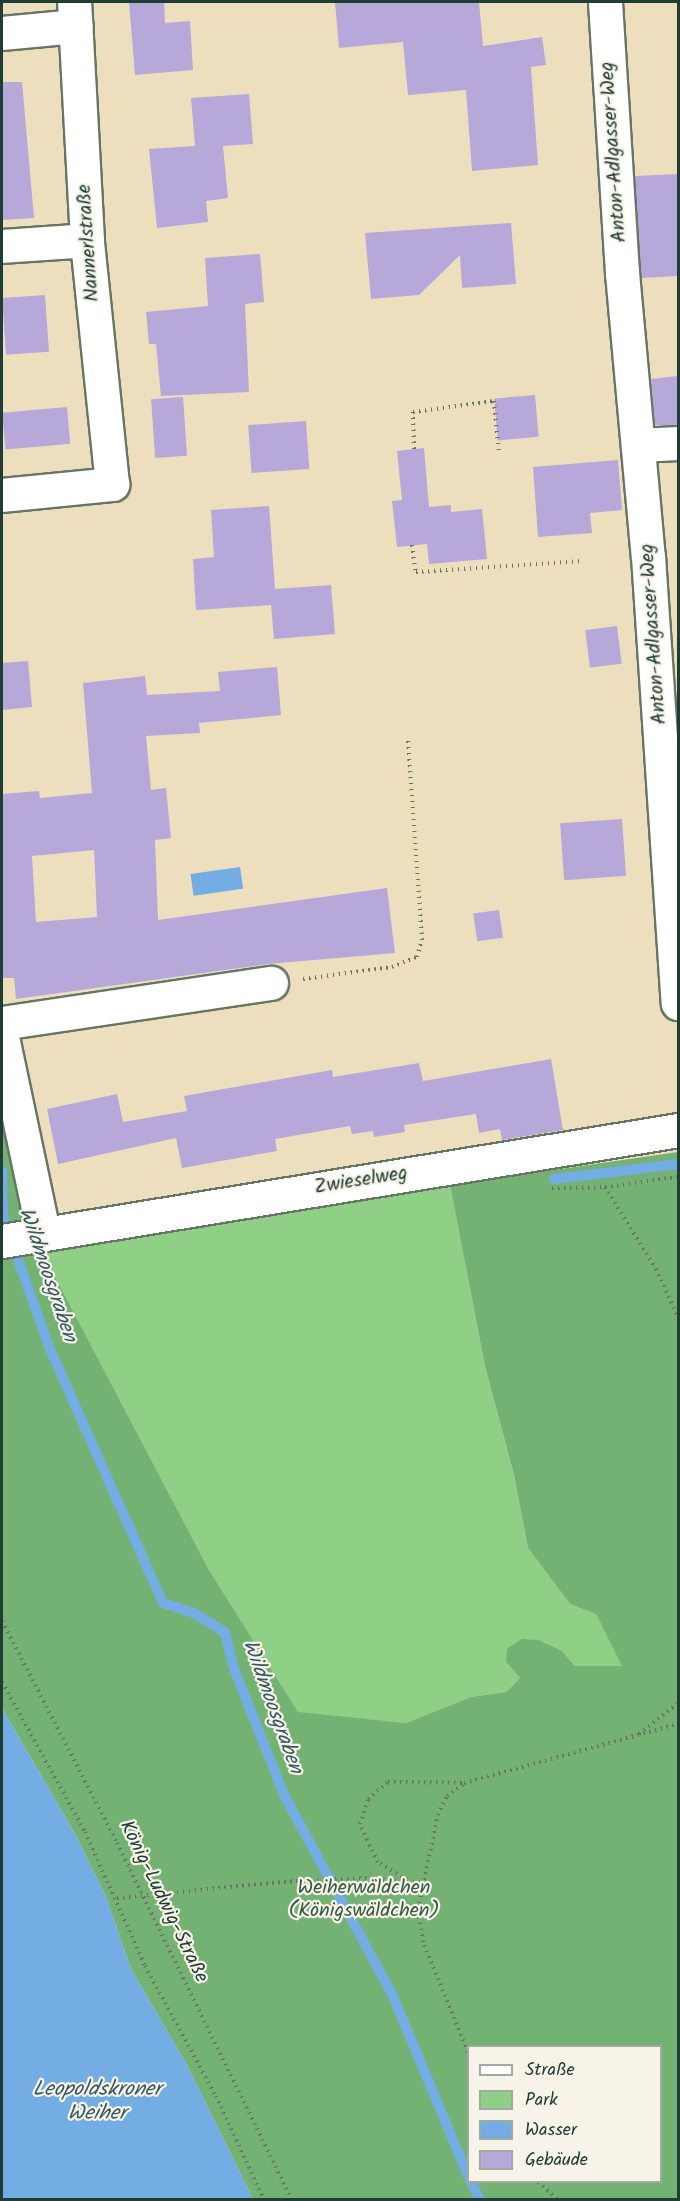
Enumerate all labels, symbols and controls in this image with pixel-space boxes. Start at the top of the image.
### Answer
street label: Anton-Adlgasser-Weg [596,61,632,243]
street label: Nannerlstraße [73,183,105,303]
street label: Anton-Adlgasser-Weg [636,543,672,725]
street label: Zwieselweg [313,1162,409,1200]
water label: Wildmoosgraben [12,1205,82,1345]
water label: Wildmoosgraben [236,1637,308,1777]
street label: König-Ludwig-Straße [113,1817,213,1987]
park label: Weiherwäldchen (Königswäldchen) [288,1876,440,1923]
legend [467,2045,662,2183]
text: Straße [525,2056,575,2085]
water label: Leopoldskroner Weiher [33,2077,161,2127]
text: Park [525,2086,558,2115]
text: Wasser [525,2116,577,2145]
text: Gebäude [525,2146,588,2175]

